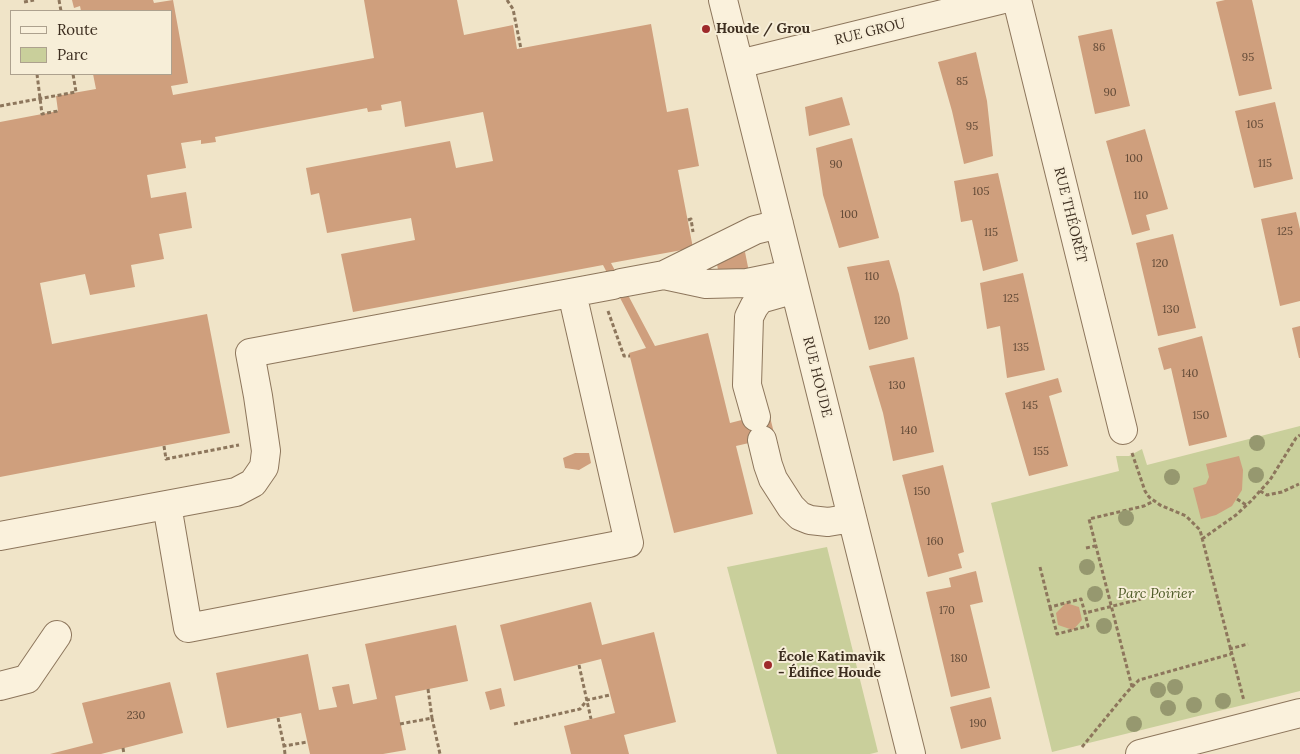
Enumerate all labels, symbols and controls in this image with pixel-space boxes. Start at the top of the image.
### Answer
legend [10,10,172,75]
street label: RUE GROU [833,15,907,49]
text: Route [57,20,98,39]
place label: Houde / Grou [716,21,810,37]
marker: Houde / Grou [700,23,712,35]
house number: 86 [1093,41,1105,55]
text: Parc [57,45,88,64]
house number: 95 [1242,51,1254,65]
house number: 85 [956,75,968,89]
house number: 90 [1103,86,1117,100]
house number: 105 [1247,118,1263,132]
house number: 95 [966,120,978,134]
house number: 100 [1125,152,1143,166]
house number: 115 [1258,157,1272,171]
house number: 90 [829,158,843,172]
street label: RUE THÉORÊT [1050,166,1090,264]
house number: 105 [973,185,989,199]
house number: 110 [1134,189,1148,203]
house number: 100 [840,208,858,222]
house number: 125 [1277,225,1293,239]
house number: 115 [984,226,998,240]
house number: 120 [1152,257,1168,271]
house number: 110 [865,270,879,284]
house number: 125 [1003,292,1019,306]
house number: 130 [1163,303,1179,317]
house number: 120 [874,314,890,328]
street label: RUE HOUDE [799,335,835,419]
house number: 135 [1013,341,1029,355]
house number: 140 [1182,367,1198,381]
house number: 130 [889,379,905,393]
house number: 145 [1022,399,1038,413]
house number: 150 [1193,409,1209,423]
house number: 140 [901,424,917,438]
house number: 155 [1033,445,1049,459]
house number: 150 [914,485,930,499]
house number: 160 [926,535,944,549]
park label: Parc Poirier [1118,586,1194,602]
house number: 170 [939,604,955,618]
place label: École Katimavik - Édifice Houde [778,649,885,682]
house number: 180 [950,652,968,666]
marker: École Katimavik - Édifice Houde [762,659,774,671]
house number: 230 [127,709,145,723]
house number: 190 [969,717,987,731]

